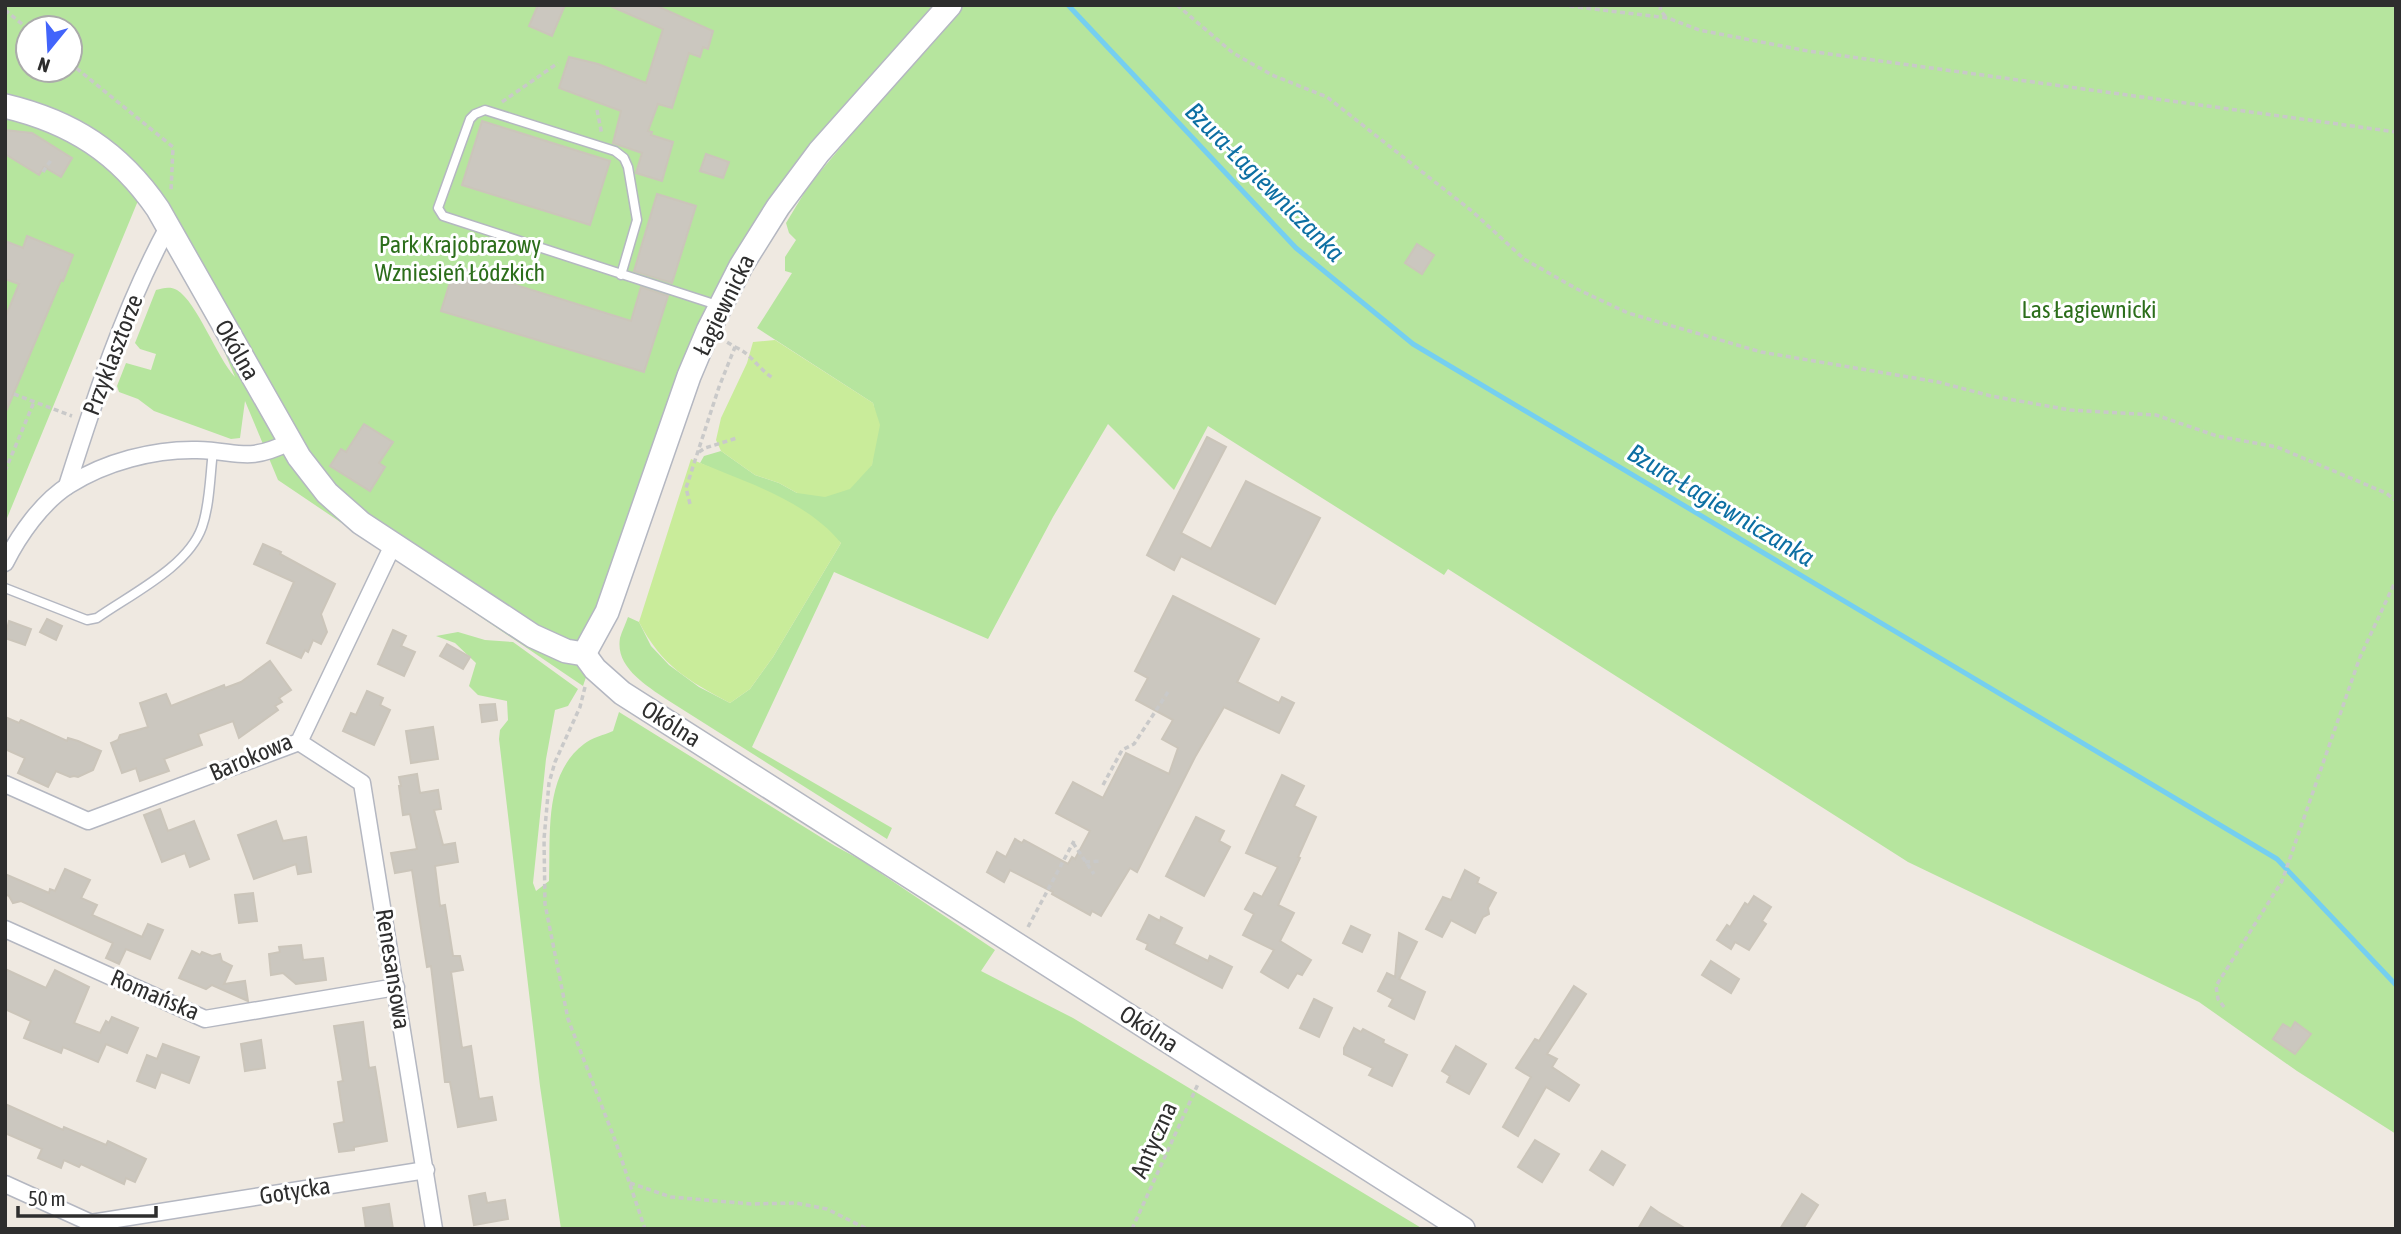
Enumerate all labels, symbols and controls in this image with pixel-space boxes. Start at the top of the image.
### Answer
north arrow [14,14,84,84]
text: N [35,53,52,77]
water label: Bzura-Łagiewniczanka [1179,96,1351,268]
park label: Park Krajobrazowy Wzniesień Łódzkich [375,231,545,286]
street label: Łagiewnicka [688,250,760,360]
street label: Przyklasztorze [77,291,148,419]
park label: Las Łagiewnicki [2022,296,2156,323]
street label: Okólna [210,315,265,384]
water label: Bzura-Łagiewniczanka [1622,438,1820,572]
street label: Okólna [637,695,706,752]
street label: Barokowa [205,727,296,786]
street label: Renesansowa [371,907,416,1031]
street label: Romańska [107,964,204,1025]
street label: Okólna [1115,1000,1184,1057]
street label: Antyczna [1125,1098,1182,1182]
street label: Gotycka [258,1172,332,1209]
scale bar [18,1174,156,1218]
text: 50 m [28,1186,66,1210]

